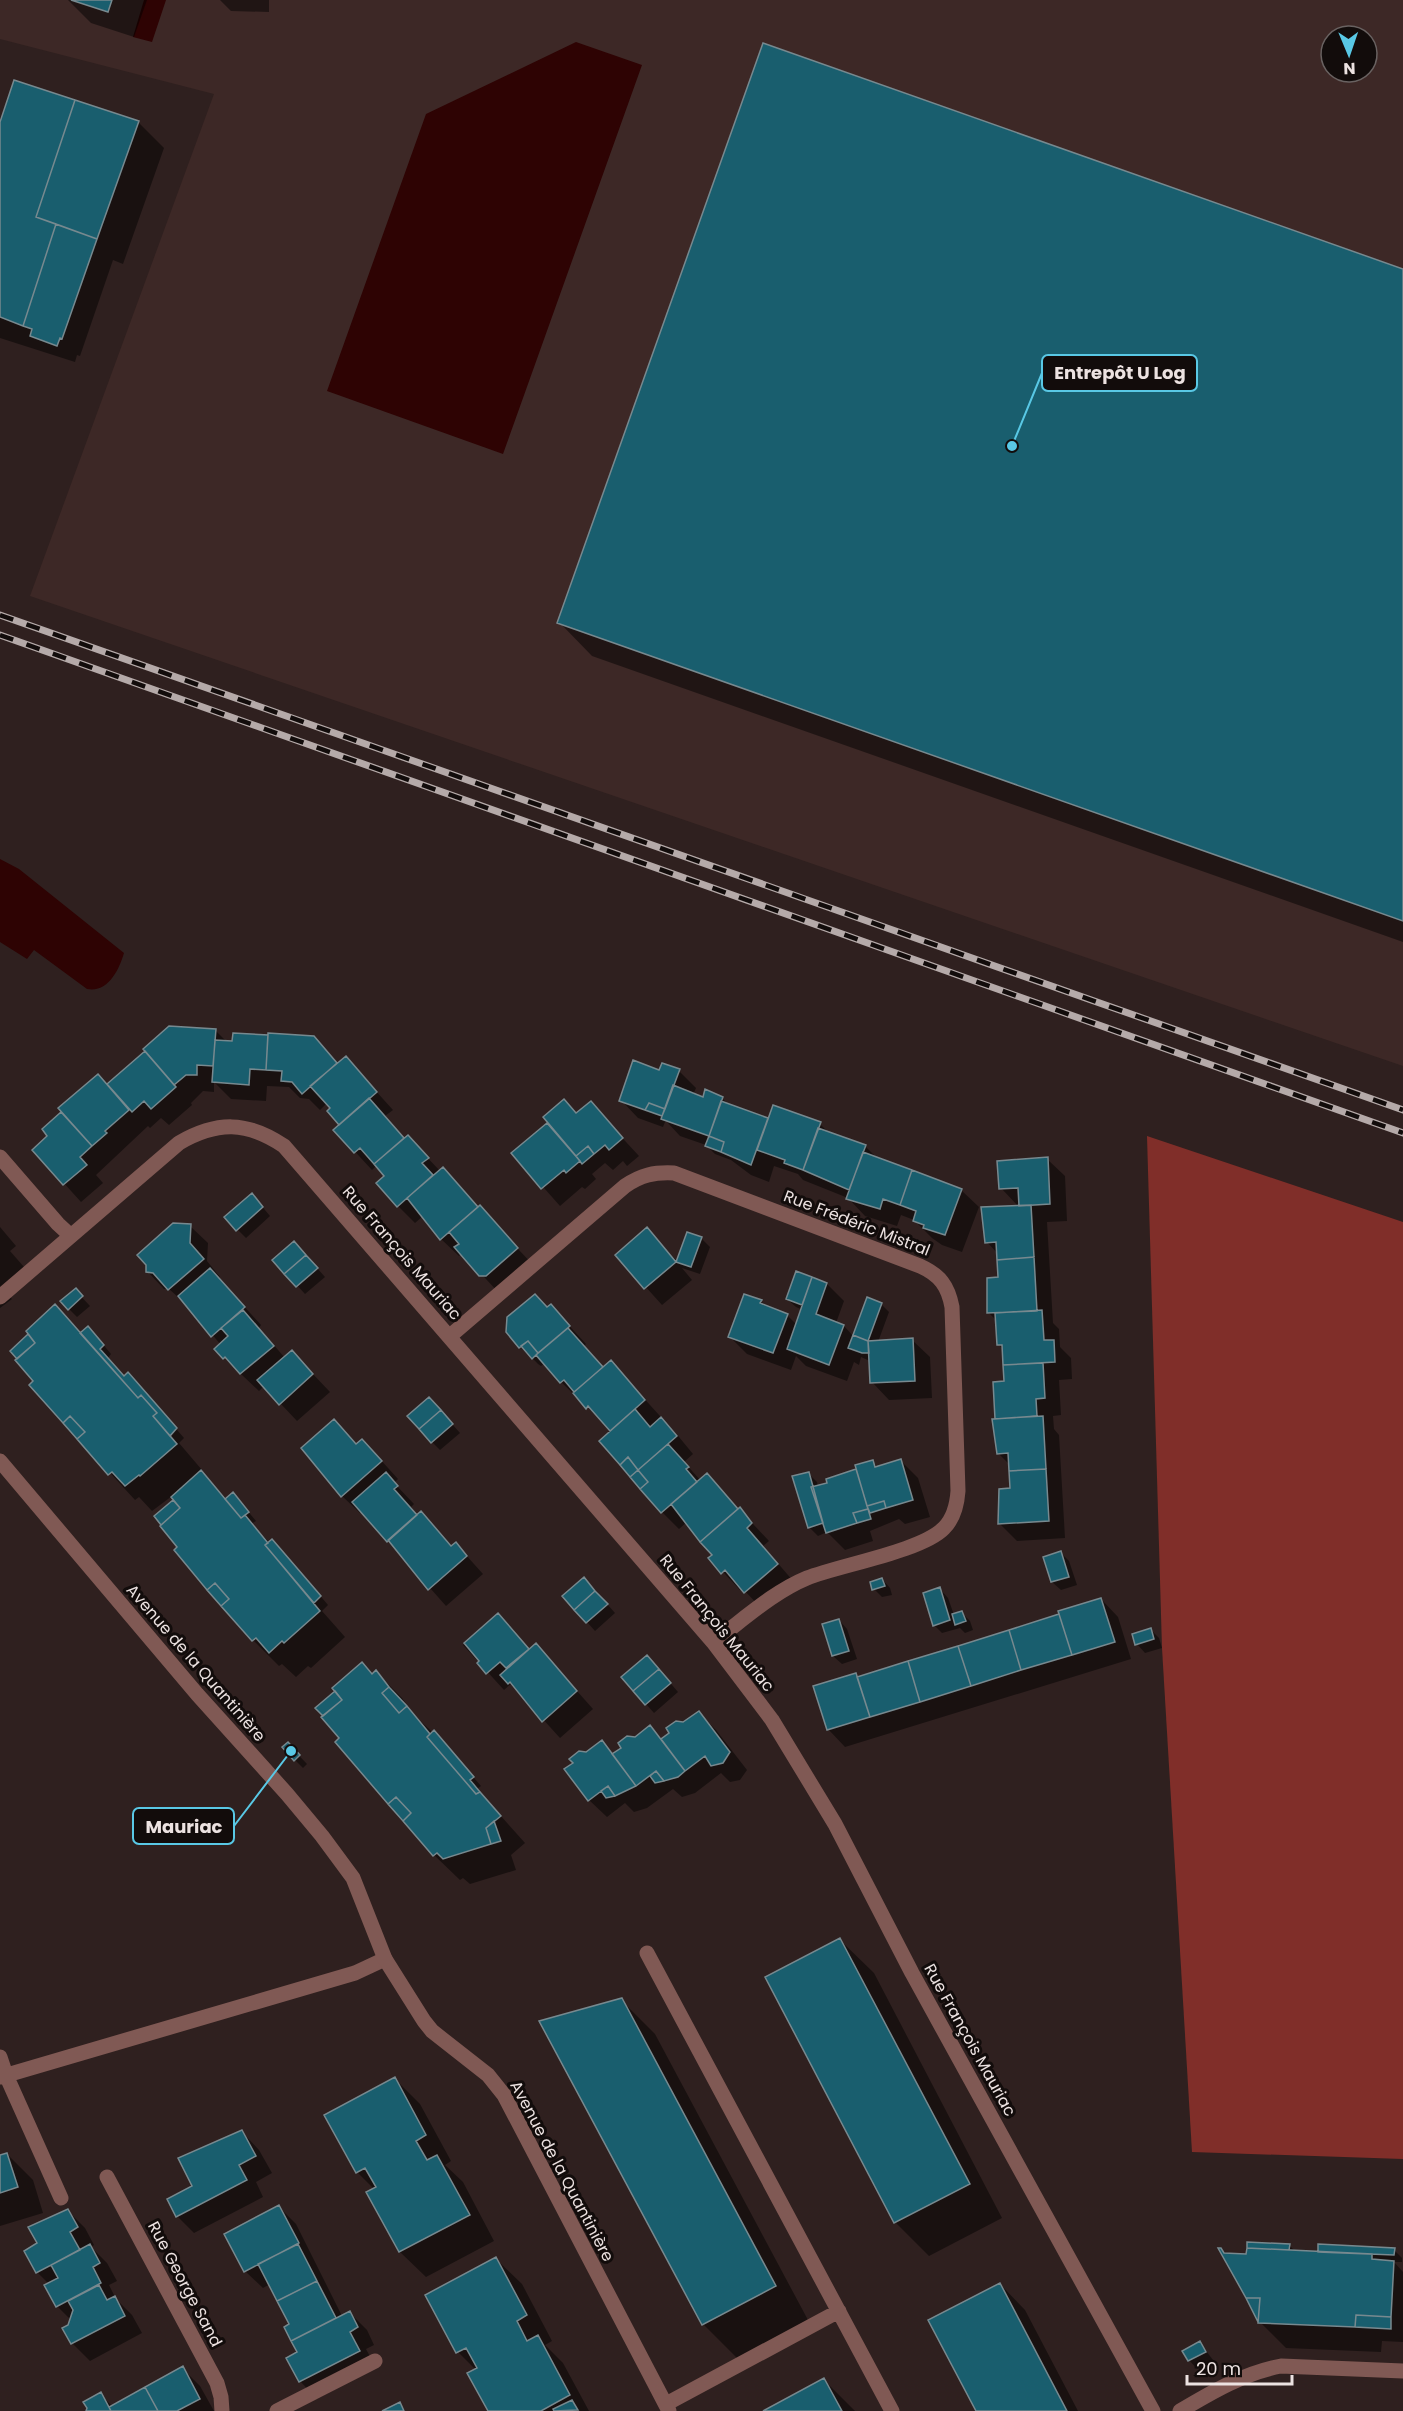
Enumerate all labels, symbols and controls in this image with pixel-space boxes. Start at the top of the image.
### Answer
north arrow [1319,24,1379,84]
text: N [1343,57,1356,80]
callout: Entrepôt U Log [1042,355,1197,391]
text: Entrepôt U Log [1054,360,1186,385]
street label: Rue François Mauriac [337,1181,467,1325]
street label: Rue Frédéric Mistral [780,1184,934,1262]
street label: Rue François Mauriac [654,1549,780,1697]
street label: Avenue de la Quantinière [121,1579,271,1747]
callout: Mauriac [133,1808,234,1844]
text: Mauriac [145,1814,223,1839]
street label: Rue François Mauriac [918,1960,1022,2121]
street label: Avenue de la Quantinière [504,2076,620,2266]
street label: Rue George Sand [142,2217,228,2351]
scale bar [1187,2348,1292,2386]
text: 20 m [1196,2356,1241,2381]

